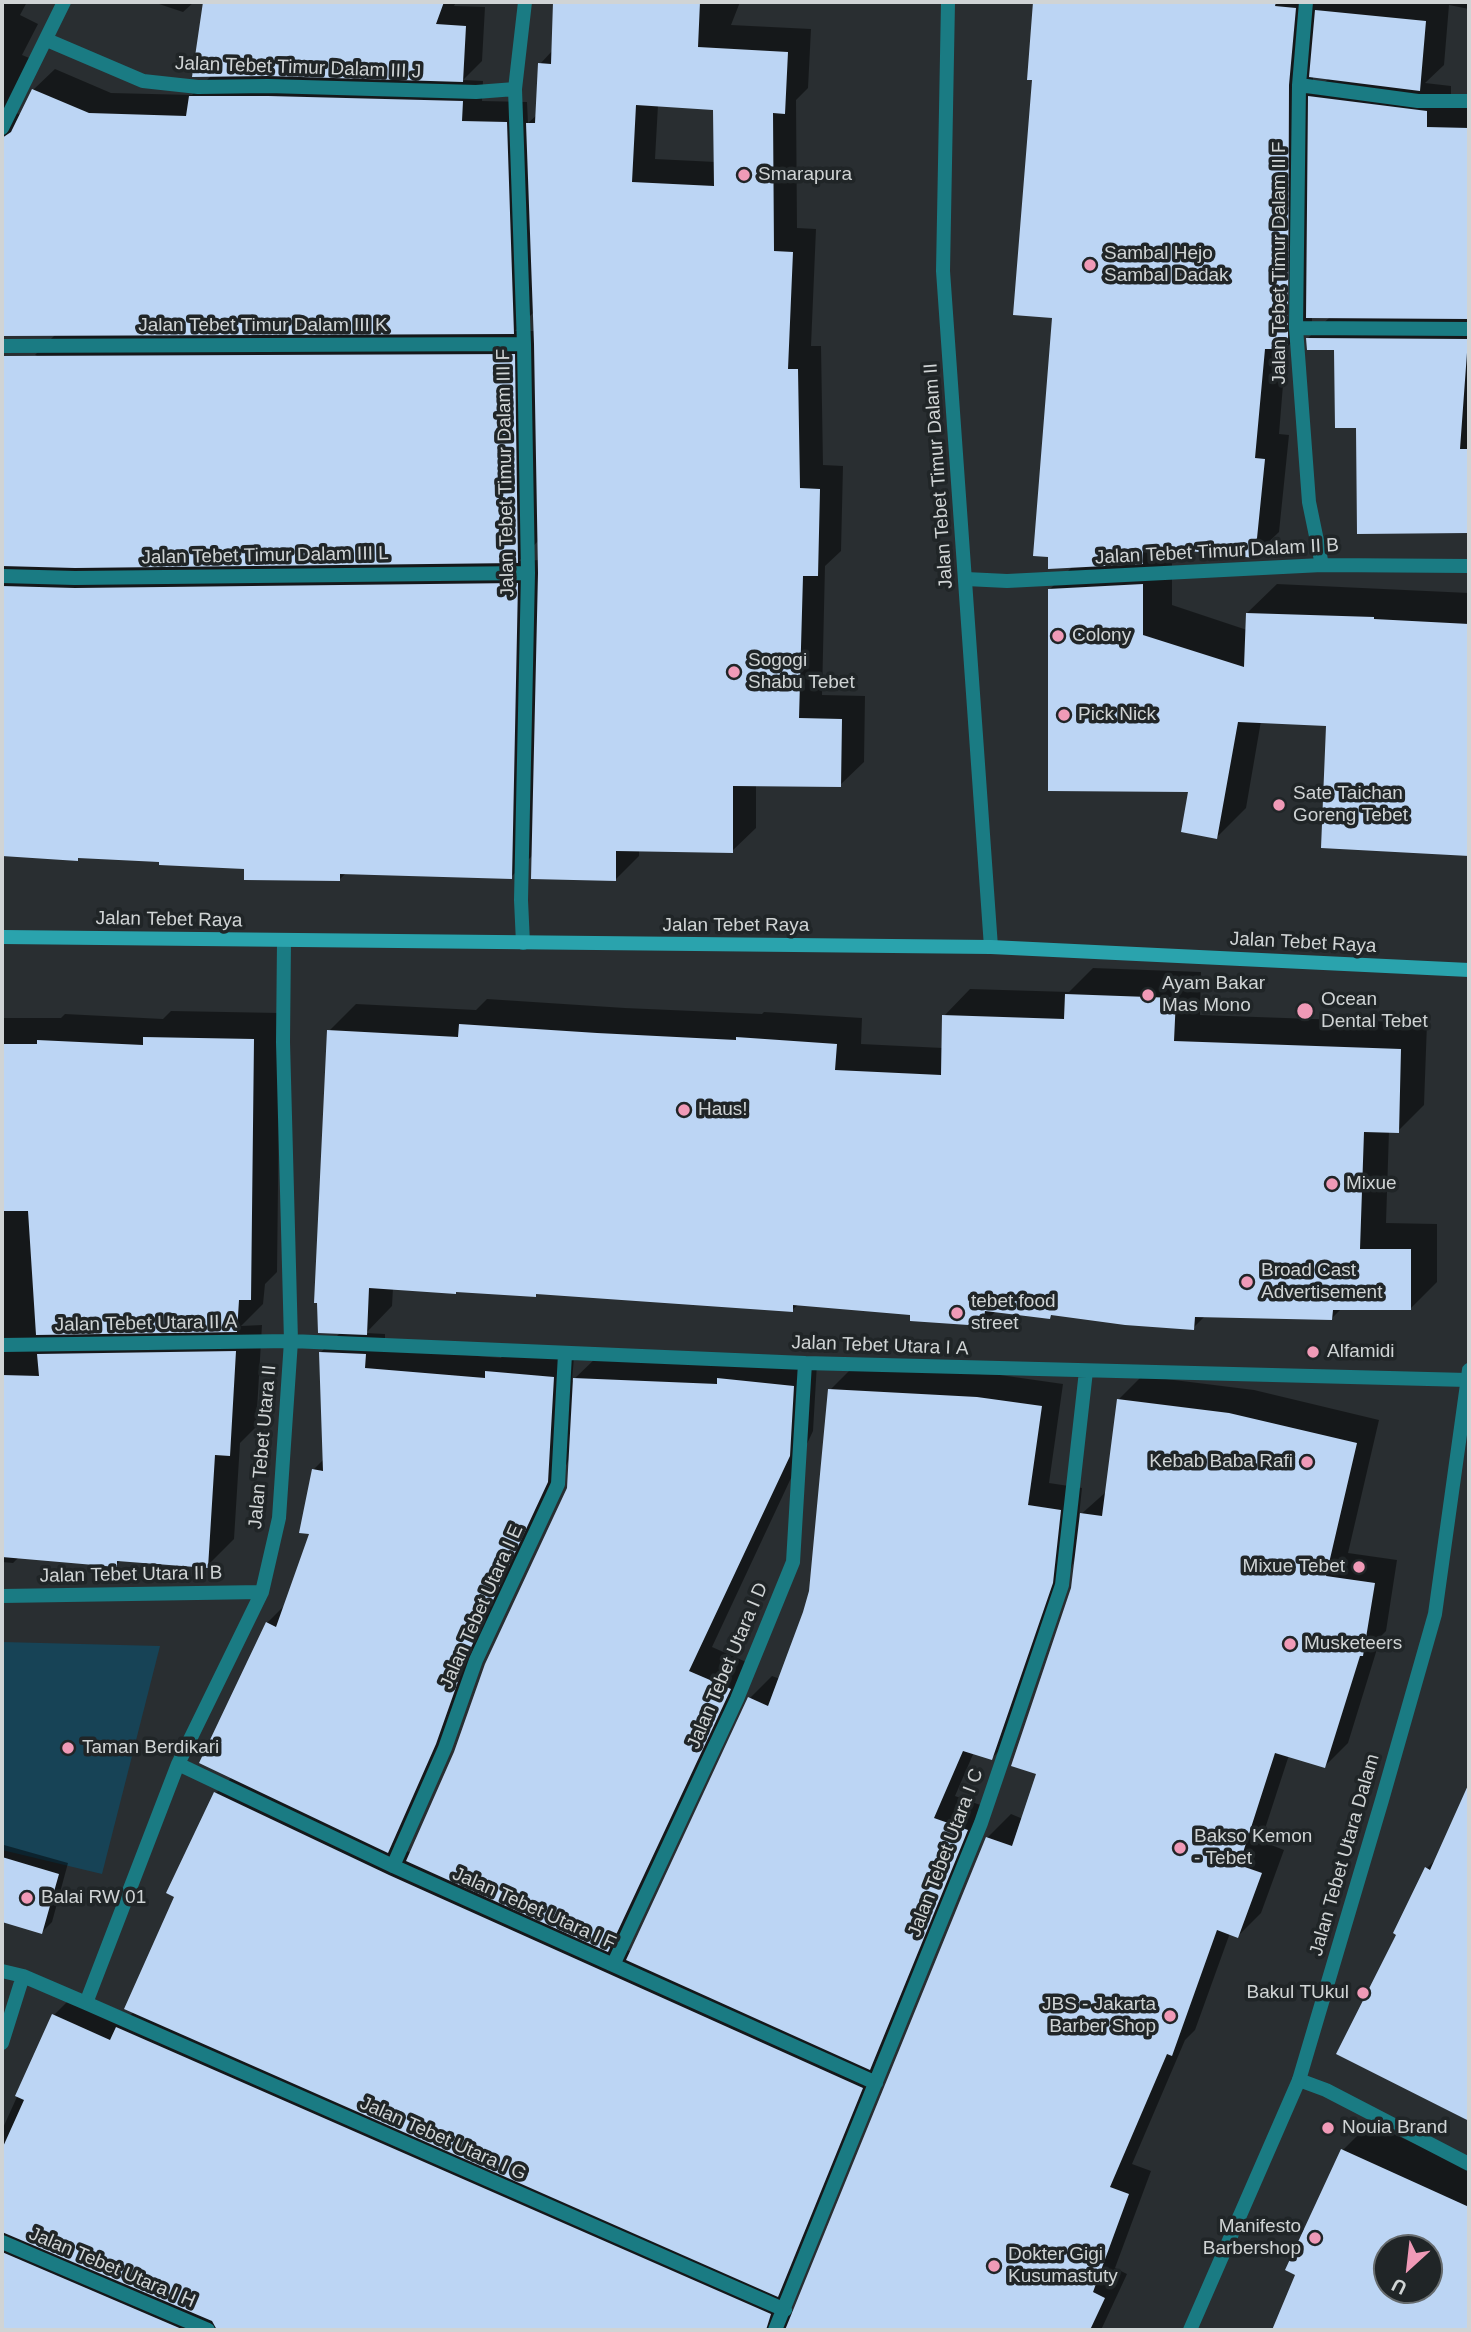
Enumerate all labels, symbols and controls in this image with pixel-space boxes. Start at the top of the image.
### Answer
street label: Jalan Tebet Timur Dalam III J [174,52,422,84]
street label: Jalan Tebet Timur Dalam II F [1269,141,1291,385]
place label: Smarapura [758,164,852,186]
marker: Smarapura [736,167,752,183]
place label: Sambal Hejo Sambal Dadak [1104,243,1229,287]
marker: Sambal Hejo Sambal Dadak [1082,257,1098,273]
street label: Jalan Tebet Timur Dalam III K [138,315,388,337]
street label: Jalan Tebet Timur Dalam III F [492,349,520,597]
street label: Jalan Tebet Timur Dalam II [920,362,958,590]
street label: Jalan Tebet Timur Dalam II B [1094,534,1340,570]
street label: Jalan Tebet Timur Dalam III L [141,542,389,570]
place label: Colony [1072,625,1131,647]
marker: Colony [1050,628,1066,644]
place label: Sogogi Shabu Tebet [748,650,855,694]
marker: Sogogi Shabu Tebet [726,664,742,680]
place label: Pick Nick [1078,704,1156,726]
marker: Pick Nick [1056,707,1072,723]
place label: Sate Taichan Goreng Tebet [1293,783,1408,827]
marker: Sate Taichan Goreng Tebet [1271,797,1287,813]
street label: Jalan Tebet Raya [95,907,243,933]
street label: Jalan Tebet Raya [663,915,809,937]
street label: Jalan Tebet Raya [1229,928,1377,958]
place label: Ayam Bakar Mas Mono [1162,973,1265,1017]
marker: Ayam Bakar Mas Mono [1140,987,1156,1003]
place label: Ocean Dental Tebet [1321,989,1428,1033]
marker: Ocean Dental Tebet [1295,1001,1315,1021]
place label: Haus! [698,1099,748,1121]
marker: Haus! [676,1102,692,1118]
place label: Mixue [1346,1173,1397,1195]
marker: Mixue [1324,1176,1340,1192]
place label: Broad Cast Advertisement [1261,1260,1382,1304]
marker: Broad Cast Advertisement [1239,1274,1255,1290]
place label: tebet food street [971,1291,1056,1335]
marker: tebet food street [949,1305,965,1321]
street label: Jalan Tebet Utara II A [54,1311,238,1337]
street label: Jalan Tebet Utara I A [791,1332,969,1360]
place label: Alfamidi [1327,1341,1395,1363]
marker: Alfamidi [1305,1344,1321,1360]
street label: Jalan Tebet Utara II [244,1364,282,1530]
place label: Kebab Baba Rafi [1149,1451,1293,1473]
marker: Kebab Baba Rafi [1299,1454,1315,1470]
street label: Jalan Tebet Utara I E [436,1521,528,1693]
place label: Mixue Tebet [1243,1556,1345,1578]
marker: Mixue Tebet [1351,1559,1367,1575]
street label: Jalan Tebet Utara II B [39,1562,223,1588]
street label: Jalan Tebet Utara I D [683,1579,773,1753]
place label: Musketeers [1304,1633,1402,1655]
marker: Musketeers [1282,1636,1298,1652]
place label: Taman Berdikari [82,1737,219,1759]
marker: Taman Berdikari [60,1740,76,1756]
street label: Jalan Tebet Utara Dalam [1305,1751,1385,1959]
street label: Jalan Tebet Utara I C [903,1766,989,1940]
place label: Bakso Kemon - Tebet [1194,1826,1312,1870]
marker: Bakso Kemon - Tebet [1172,1840,1188,1856]
street label: Jalan Tebet Utara I F [449,1863,619,1955]
place label: Balai RW 01 [41,1887,146,1909]
marker: Balai RW 01 [19,1890,35,1906]
place label: Bakul TUkul [1247,1982,1349,2004]
marker: Bakul TUkul [1355,1985,1371,2001]
place label: JBS - Jakarta Barber Shop [1042,1994,1156,2038]
marker: JBS - Jakarta Barber Shop [1162,2008,1178,2024]
street label: Jalan Tebet Utara I G [356,2092,530,2186]
place label: Nouia Brand [1342,2117,1448,2139]
marker: Nouia Brand [1320,2120,1336,2136]
place label: Manifesto Barbershop [1203,2216,1301,2260]
street label: Jalan Tebet Utara I H [25,2223,199,2313]
marker: Manifesto Barbershop [1307,2230,1323,2246]
north arrow [1373,2234,1443,2304]
place label: Dokter Gigi Kusumastuty [1008,2244,1118,2288]
marker: Dokter Gigi Kusumastuty [986,2258,1002,2274]
text: U [1388,2274,1410,2299]

